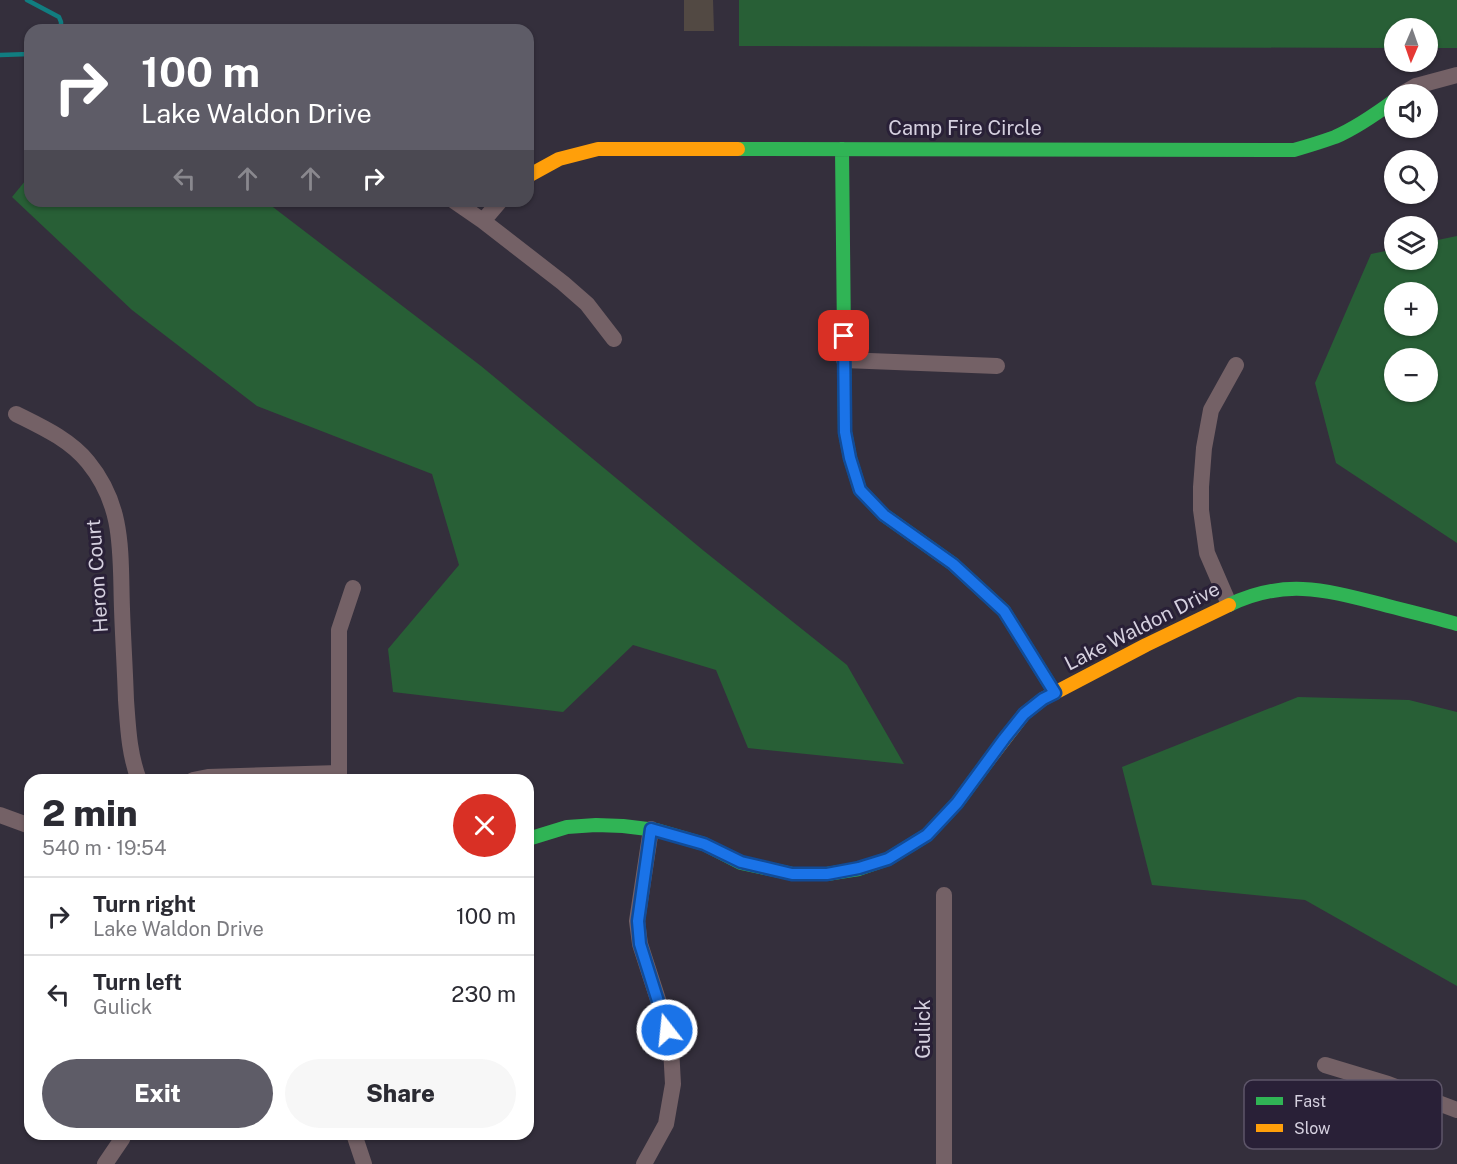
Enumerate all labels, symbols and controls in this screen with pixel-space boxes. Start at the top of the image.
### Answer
north arrow [1384,18,1438,72]
map controls [1384,18,1438,402]
text: 100 m [141,47,260,96]
icon: right [42,48,120,126]
button: sound [1384,84,1438,138]
text: Lake Waldon Drive [141,97,372,129]
street label: Camp Fire Circle [888,116,1042,140]
button: search [1384,150,1438,204]
icon: left [168,162,201,195]
icon: ahead [231,162,264,195]
icon: ahead [294,162,327,195]
icon: right [357,162,390,195]
button: layers [1384,216,1438,270]
button: + [1384,282,1438,336]
pin [818,310,869,361]
icon: arrive [827,319,860,352]
button: − [1384,348,1438,402]
street label: Heron Court [81,518,113,634]
street label: Lake Waldon Drive [1060,577,1224,675]
text: 2 min [42,792,138,834]
button: close [453,794,516,857]
text: 540 m · 19:54 [42,836,166,860]
text: Turn right [93,891,196,917]
icon: right [42,900,75,933]
text: 100 m [456,903,516,929]
text: Lake Waldon Drive [93,917,264,941]
text: Turn left [93,969,182,995]
icon: left [42,978,75,1011]
text: 230 m [451,981,516,1007]
text: Gulick [93,995,152,1019]
position arrow [635,998,699,1062]
street label: Gulick [911,999,935,1059]
button: Exit [42,1059,273,1128]
button: Share [285,1059,516,1128]
legend [1244,1080,1442,1149]
text: Fast [1294,1092,1326,1111]
text: Slow [1294,1119,1331,1138]

